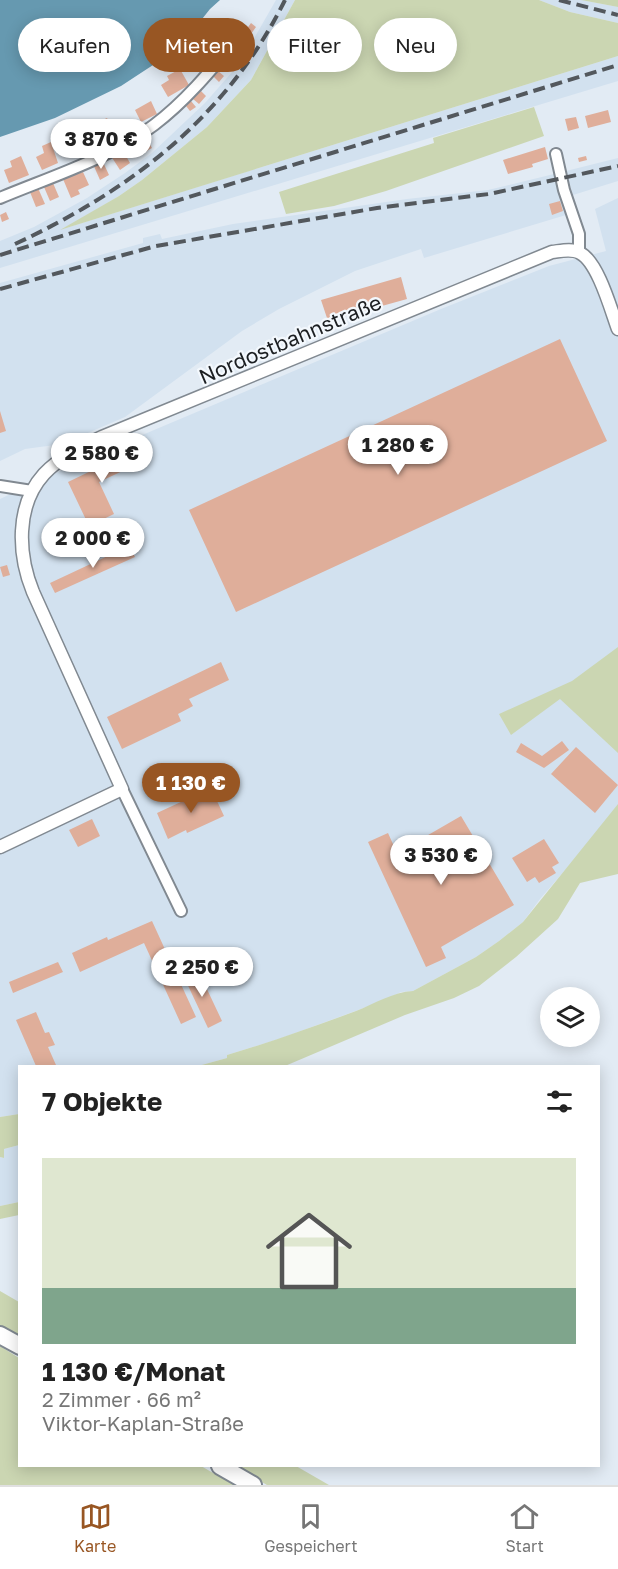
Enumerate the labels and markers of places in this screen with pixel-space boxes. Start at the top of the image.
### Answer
pin: 3 870 € [46,119,156,170]
pin: 1 280 € [343,425,453,476]
pin: 2 580 € [47,433,157,484]
pin: 2 000 € [38,518,148,569]
pin: 1 130 € [136,763,246,814]
pin: 3 530 € [386,835,496,886]
pin: 2 250 € [147,947,257,998]

